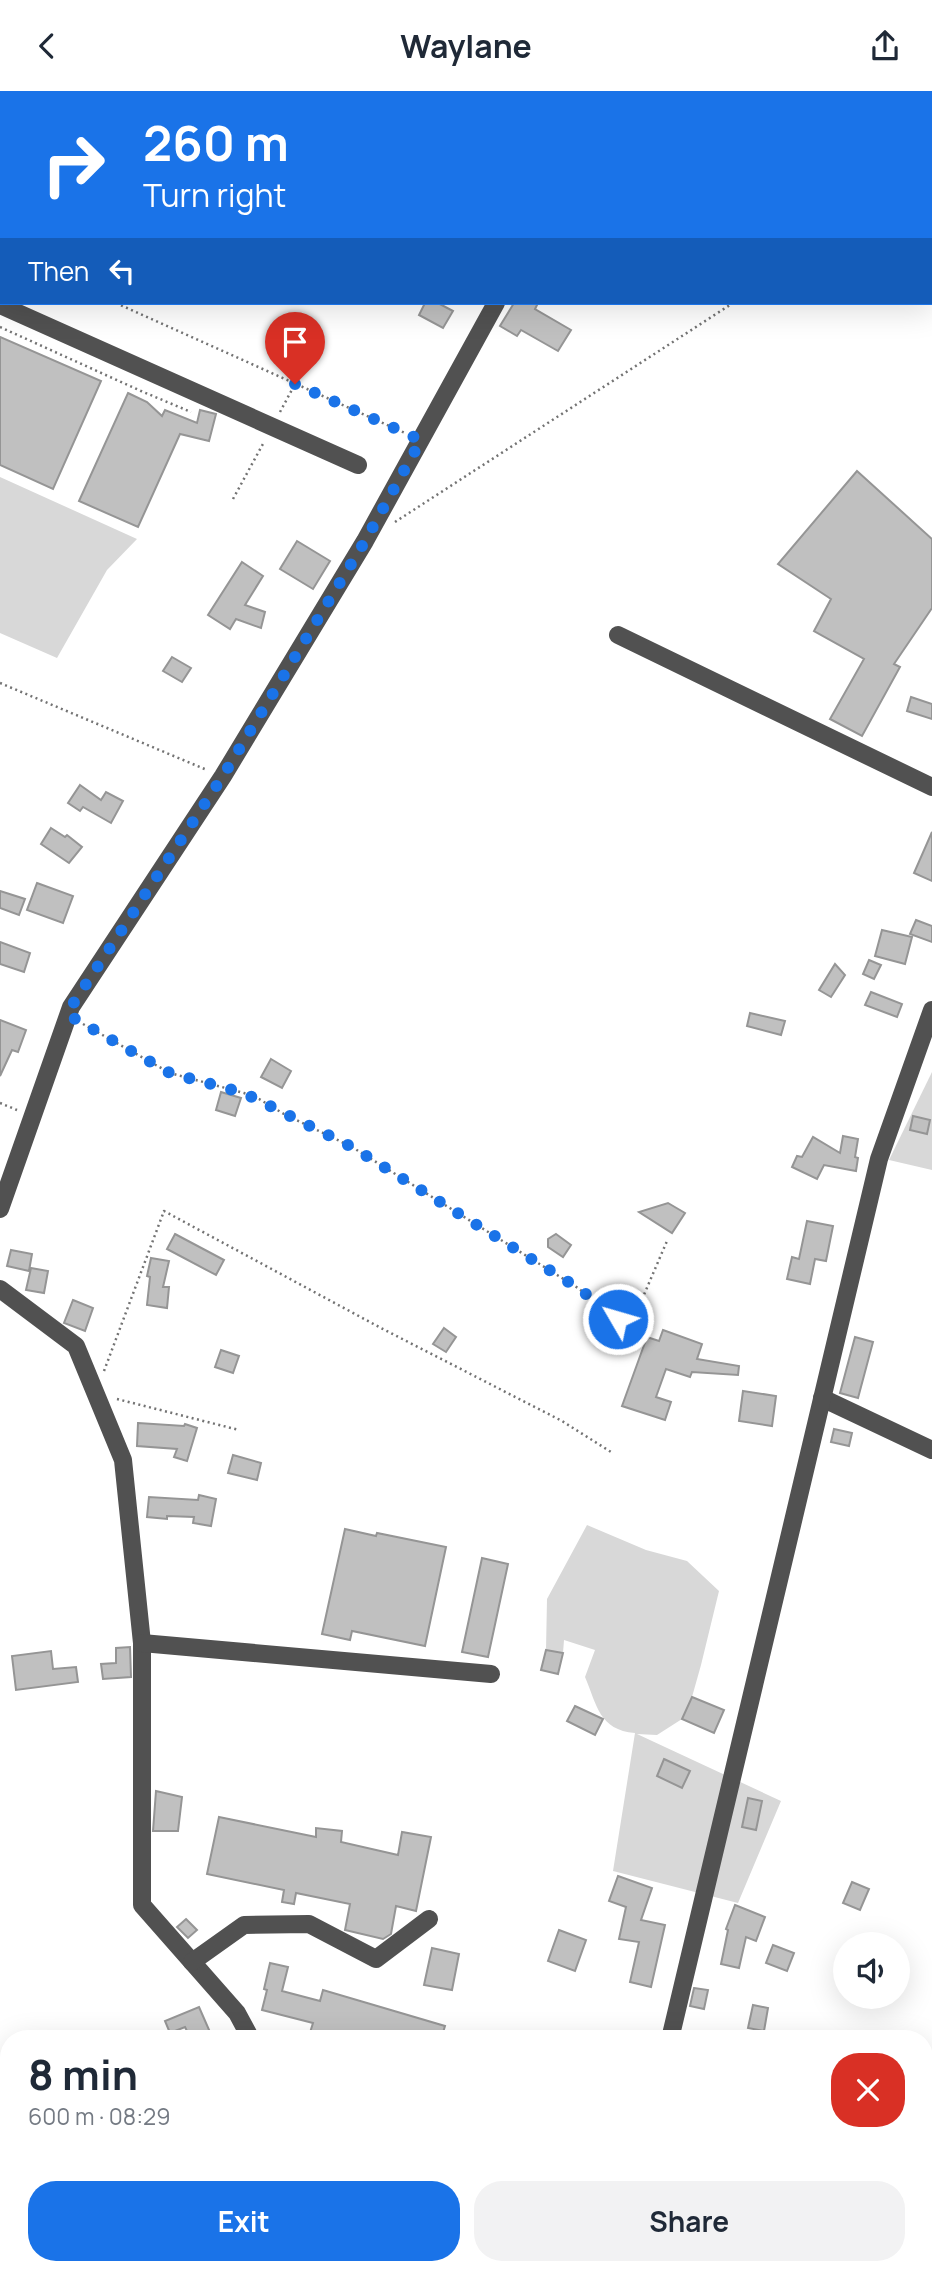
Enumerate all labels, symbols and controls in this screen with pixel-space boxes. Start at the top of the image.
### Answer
text: Waylane [400,24,532,68]
icon: back [28,27,66,65]
icon: share [866,27,904,65]
text: 260 m [143,109,289,176]
icon: right [28,119,119,210]
text: Turn right [143,173,286,217]
icon: left [103,252,141,290]
text: Then [28,253,89,289]
pin [265,312,325,384]
icon: arrive [276,323,314,361]
position arrow [581,1282,655,1356]
map controls [833,1932,910,2009]
button: sound [833,1932,910,2009]
text: 8 min [28,2045,138,2103]
button: close [831,2053,905,2127]
text: 600 m · 08:29 [28,2100,170,2132]
button: Exit [28,2181,460,2261]
button: Share [474,2181,905,2261]

